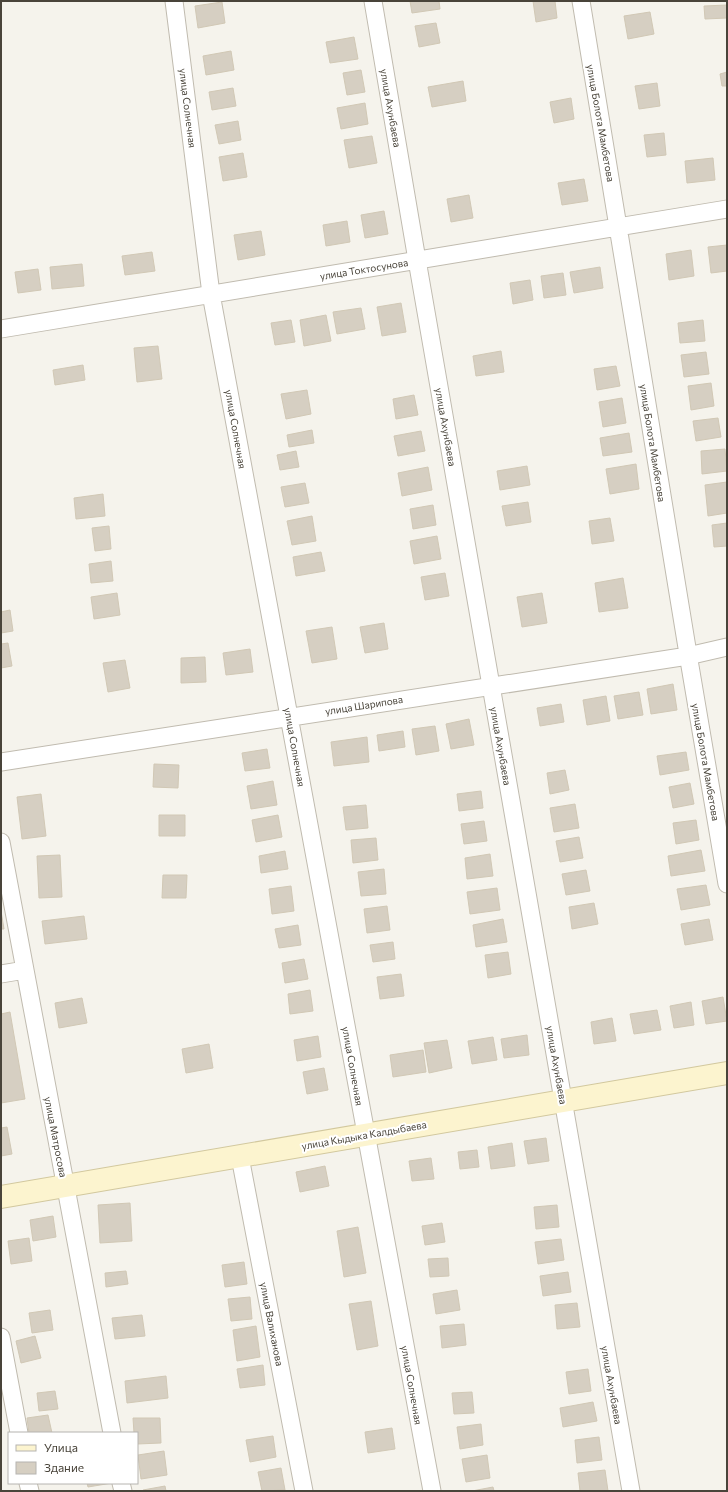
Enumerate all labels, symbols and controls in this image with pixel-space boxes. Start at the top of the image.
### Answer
street label: улица Болота Мамбетова [585,63,617,183]
street label: улица Солнечная [177,67,199,149]
street label: улица Ахунбаева [378,68,404,148]
street label: улица Токтосунова [319,256,409,282]
street label: улица Болота Мамбетова [638,383,668,503]
street label: улица Ахунбаева [433,387,459,467]
street label: улица Солнечная [223,388,249,470]
street label: улица Шарипова [324,693,404,717]
street label: улица Болота Мамбетова [690,702,722,822]
street label: улица Солнечная [282,706,308,788]
street label: улица Ахунбаева [488,706,514,786]
street label: улица Солнечная [340,1025,366,1107]
street label: улица Ахунбаева [544,1025,570,1105]
street label: улица Матросова [42,1096,70,1178]
street label: улица Кыдыка Калдыбаева [301,1118,427,1152]
street label: улица Валиханова [258,1281,286,1367]
street label: улица Солнечная [399,1344,425,1426]
street label: улица Ахунбаева [599,1345,625,1425]
legend [8,1432,138,1484]
text: Улица [44,1440,78,1454]
text: Здание [44,1460,84,1474]

